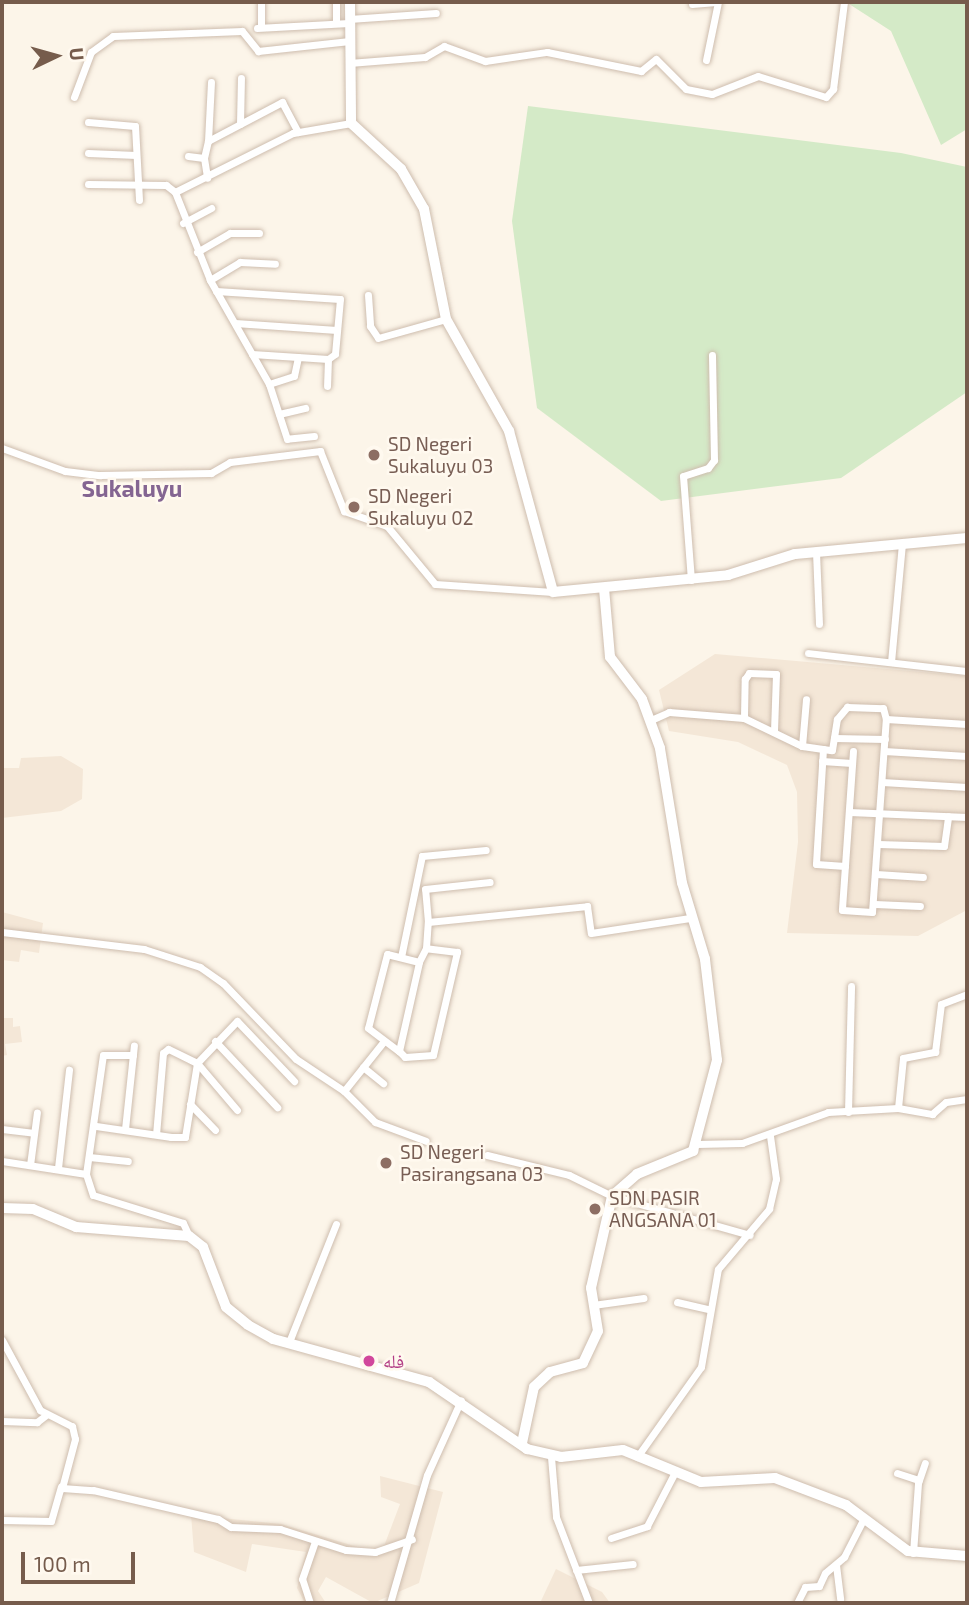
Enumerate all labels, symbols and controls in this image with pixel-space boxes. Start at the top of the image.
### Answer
north arrow [21,21,91,91]
text: U [65,47,89,62]
place label: SD Negeri Sukaluyu 03 [388,433,493,477]
marker: SD Negeri Sukaluyu 03 [366,447,382,463]
district label: Sukaluyu [82,474,182,502]
place label: SD Negeri Sukaluyu 02 [368,485,473,529]
marker: SD Negeri Sukaluyu 02 [346,499,362,515]
place label: SD Negeri Pasirangsana 03 [400,1141,543,1185]
marker: SD Negeri Pasirangsana 03 [378,1155,394,1171]
place label: SDN PASIR ANGSANA 01 [609,1187,717,1231]
marker: SDN PASIR ANGSANA 01 [587,1201,603,1217]
place label: فله [383,1350,404,1372]
marker: فله [361,1353,377,1369]
scale bar [24,1538,138,1582]
text: 100 m [34,1551,91,1576]

